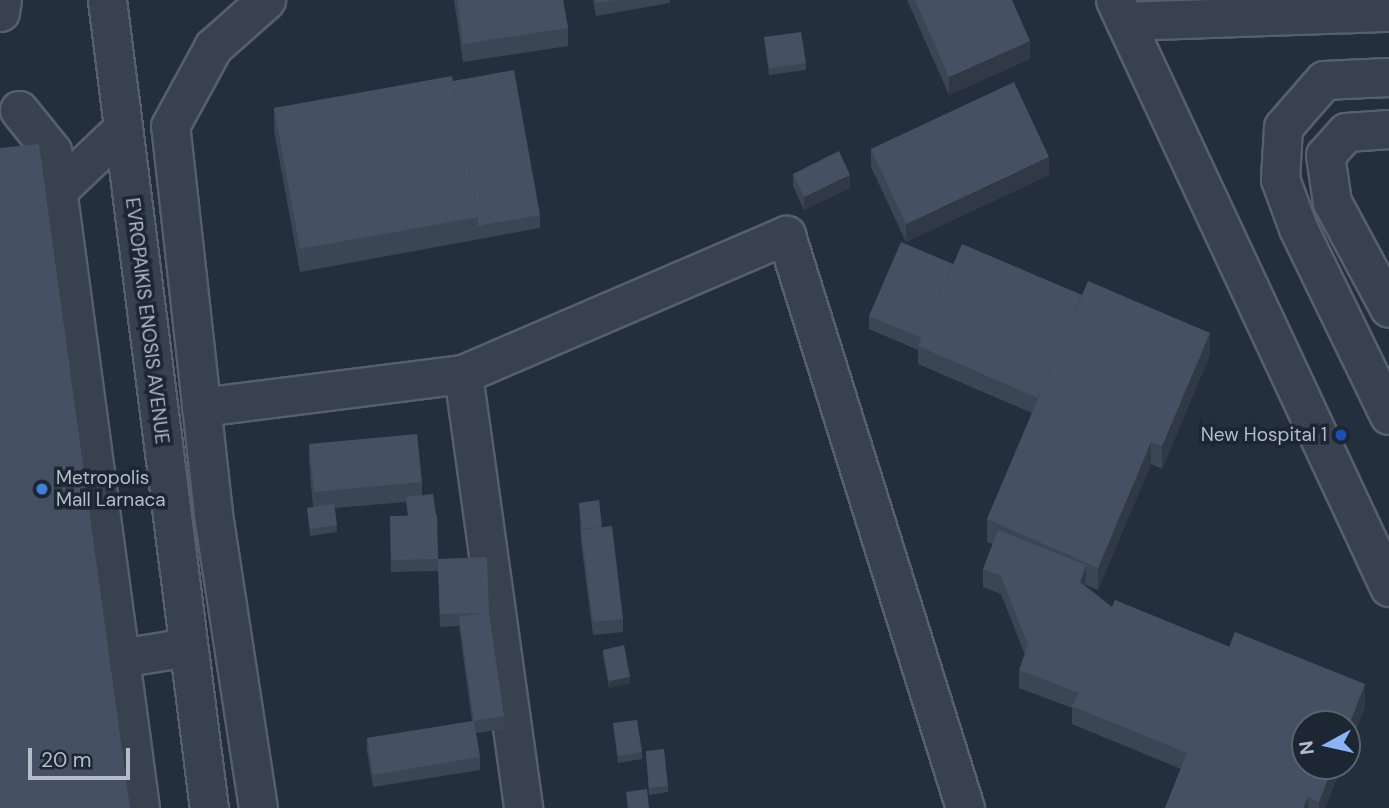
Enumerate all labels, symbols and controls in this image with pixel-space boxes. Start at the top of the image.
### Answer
street label: EVROPAIKIS ENOSIS AVENUE [121,196,173,446]
place label: New Hospital 1 [1201,424,1327,446]
marker: New Hospital 1 [1333,427,1349,443]
place label: Metropolis Mall Larnaca [56,467,166,511]
marker: Metropolis Mall Larnaca [34,481,50,497]
north arrow [1291,710,1361,780]
scale bar [32,734,133,778]
text: N [1293,739,1320,756]
text: 20 m [41,746,92,774]

